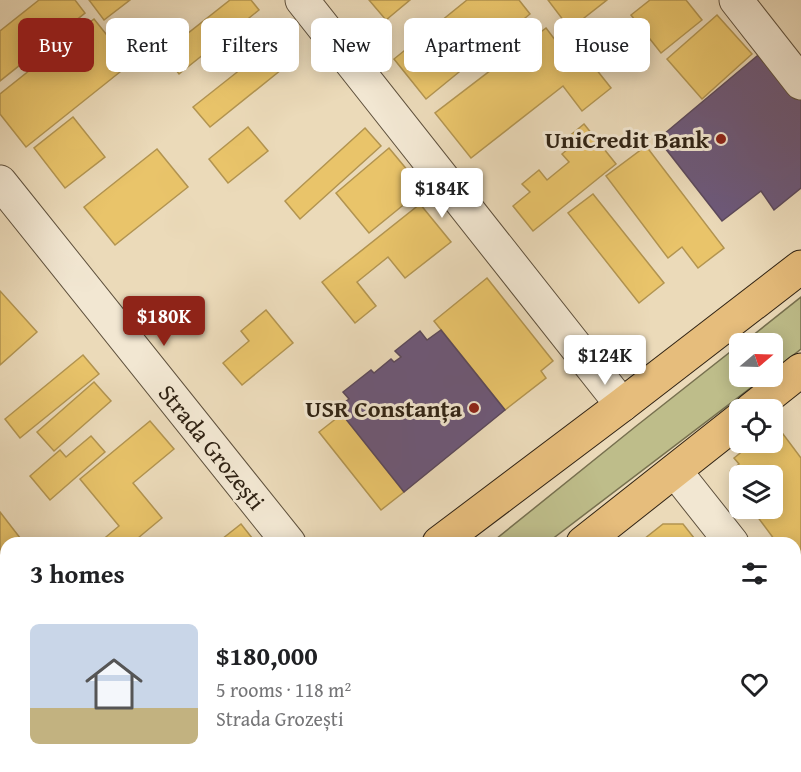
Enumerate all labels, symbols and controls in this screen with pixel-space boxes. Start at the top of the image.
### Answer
chip: Buy [18,18,94,72]
chip: Rent [106,18,189,72]
chip: Filters [201,18,299,72]
chip: New [311,18,392,72]
chip: Apartment [404,18,542,72]
chip: House [554,18,650,72]
place label: UniCredit Bank [545,122,709,157]
marker: UniCredit Bank [714,132,728,146]
pin: $184K [400,168,484,219]
text: $184K [415,173,469,202]
pin: $180K [122,296,206,347]
text: $180K [137,301,191,330]
north arrow [729,333,783,387]
map controls [729,333,783,519]
pin: $124K [563,335,647,386]
text: $124K [578,340,632,369]
street label: Strada Grozești [150,377,274,518]
place label: USR Constanța [305,391,463,426]
button: locate [729,399,783,453]
marker: USR Constanța [467,401,481,415]
button: layers [729,465,783,519]
text: 3 homes [30,554,125,593]
icon: filters [738,557,771,590]
text: $180,000 [216,636,318,675]
icon: home [78,648,150,720]
icon: heart [738,668,771,701]
text: 5 rooms · 118 m² [216,675,351,704]
text: Strada Grozești [216,704,344,733]

